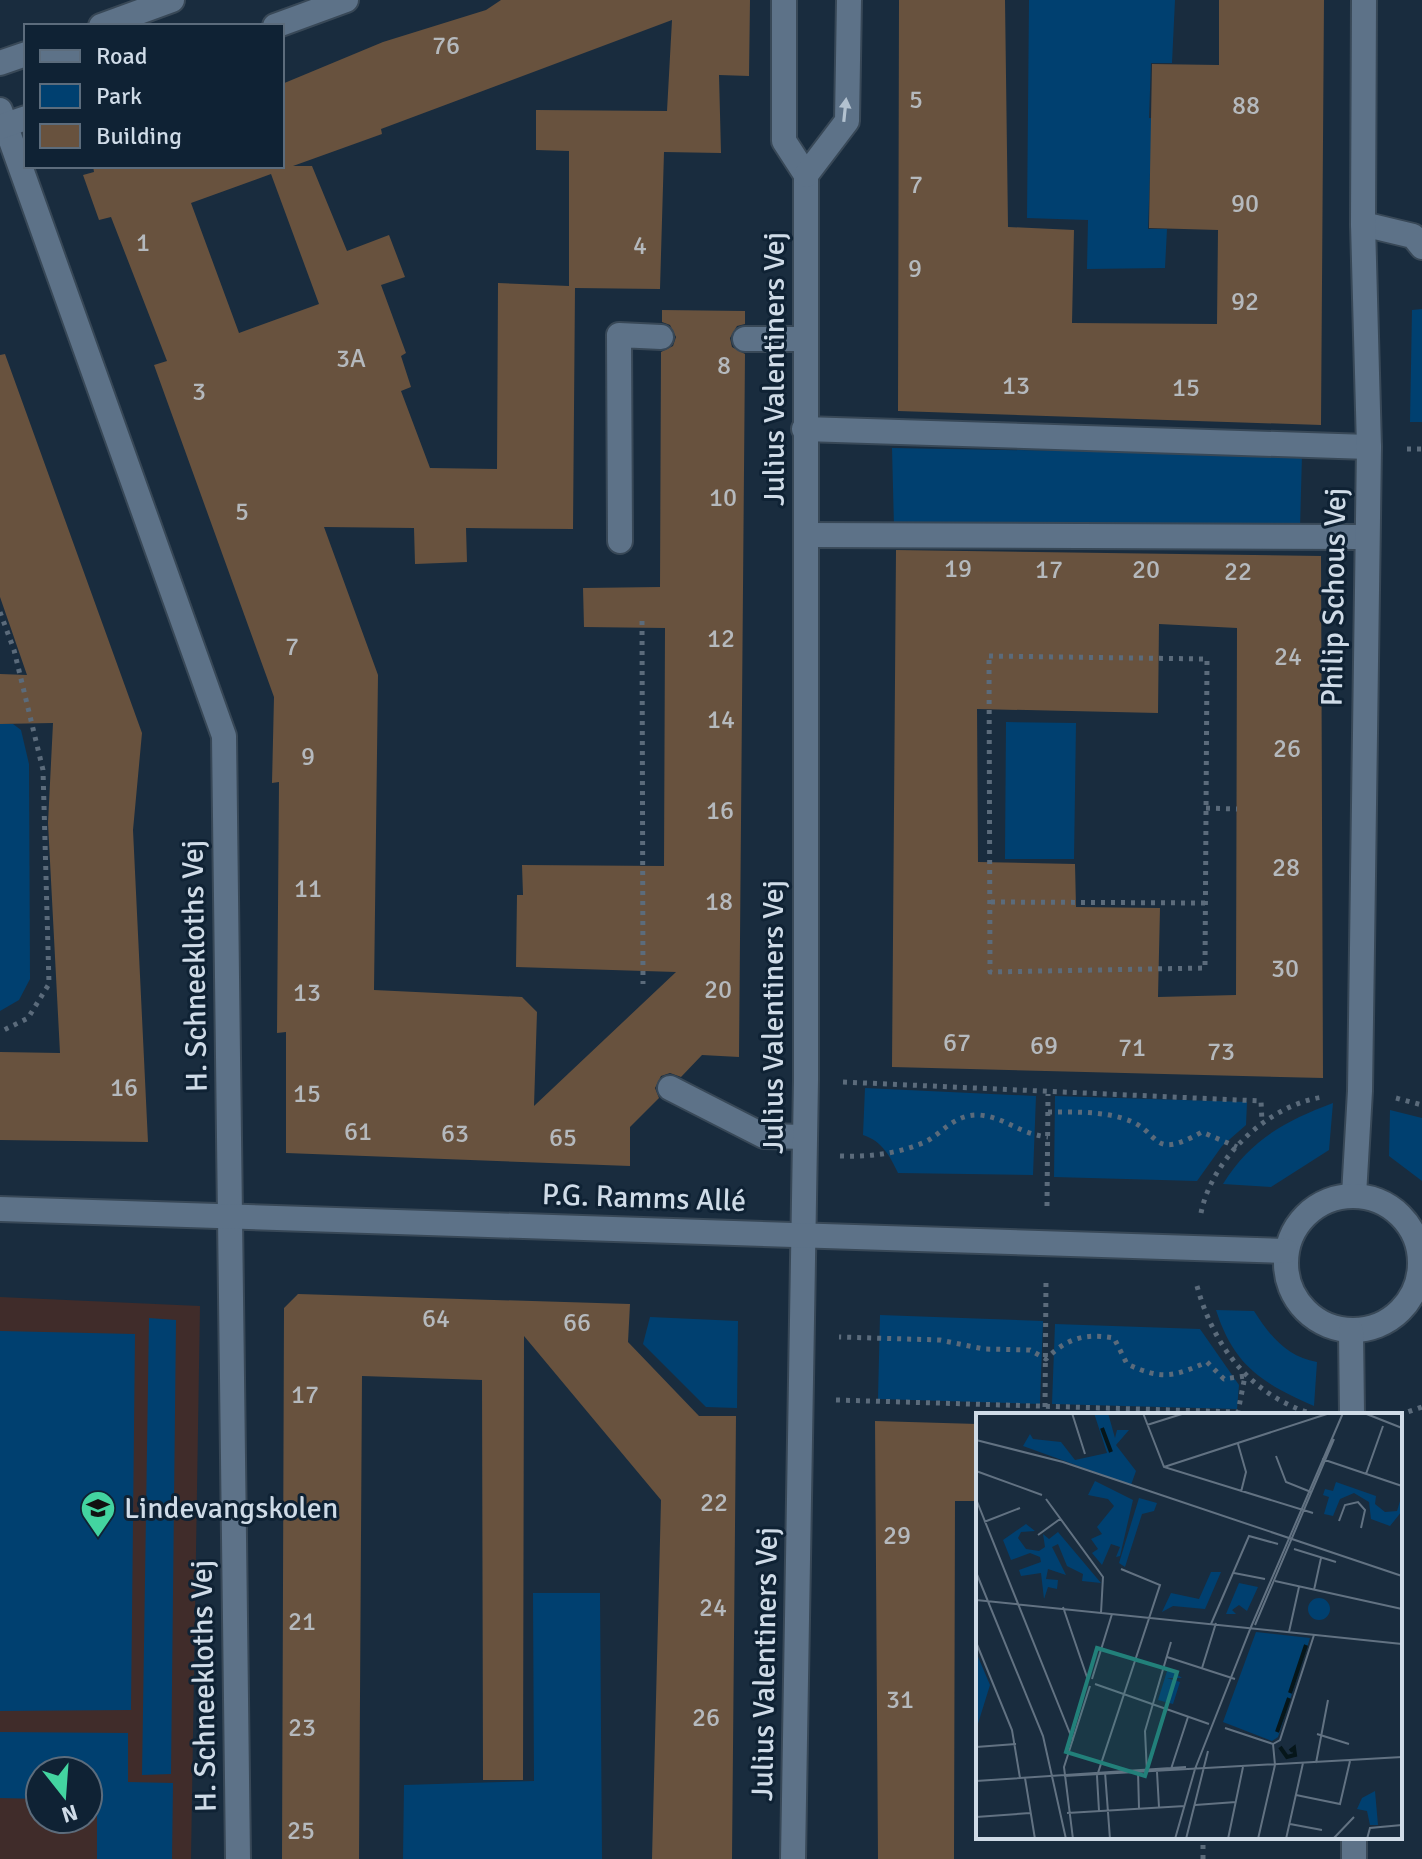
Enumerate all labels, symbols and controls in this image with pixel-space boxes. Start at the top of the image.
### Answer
legend [24,24,284,168]
house number: 76 [432,30,460,62]
text: Road [96,41,147,71]
text: Park [96,81,142,111]
house number: 5 [909,84,923,116]
house number: 88 [1232,90,1260,122]
one-way arrow [839,98,852,123]
text: Building [96,121,182,151]
house number: 7 [909,169,923,201]
house number: 90 [1231,188,1259,220]
house number: 1 [136,227,150,259]
house number: 4 [633,230,647,262]
street label: Julius Valentiners Vej [756,232,793,506]
house number: 9 [908,253,922,285]
house number: 92 [1231,286,1259,318]
house number: 3A [336,343,366,375]
house number: 8 [717,350,731,382]
house number: 13 [1002,370,1030,402]
house number: 15 [1172,372,1200,404]
house number: 3 [192,376,206,408]
house number: 10 [709,482,737,514]
street label: Philip Schous Vej [1314,487,1354,707]
house number: 5 [235,496,249,528]
house number: 19 [944,553,972,585]
house number: 17 [1035,554,1063,586]
house number: 20 [1132,554,1160,586]
house number: 22 [1224,556,1252,588]
house number: 12 [707,623,735,655]
house number: 7 [285,631,299,663]
house number: 24 [1274,641,1302,673]
house number: 14 [707,704,735,736]
house number: 26 [1273,733,1301,765]
house number: 9 [301,741,315,773]
house number: 16 [706,795,734,827]
street label: H. Schneekloths Vej [174,840,216,1092]
house number: 28 [1272,852,1300,884]
house number: 11 [294,873,322,905]
street label: Julius Valentiners Vej [755,880,792,1154]
house number: 18 [705,886,733,918]
house number: 30 [1271,953,1299,985]
house number: 20 [704,974,732,1006]
house number: 13 [293,977,321,1009]
house number: 67 [943,1027,971,1059]
house number: 69 [1030,1030,1058,1062]
house number: 71 [1118,1032,1146,1064]
house number: 73 [1207,1036,1235,1068]
house number: 16 [110,1072,138,1104]
house number: 15 [293,1078,321,1110]
house number: 61 [344,1116,372,1148]
house number: 63 [441,1118,469,1150]
house number: 65 [549,1122,577,1154]
street label: P.G. Ramms Allé [541,1176,747,1220]
house number: 64 [422,1303,450,1335]
house number: 66 [563,1307,591,1339]
house number: 17 [291,1379,319,1411]
inset map [976,1413,1402,1839]
house number: 22 [700,1487,728,1519]
school or university icon: Lindevangskolen [79,1489,117,1539]
place label: Lindevangskolen [124,1490,338,1527]
house number: 29 [883,1520,911,1552]
street label: Julius Valentiners Vej [744,1527,786,1801]
street label: H. Schneekloths Vej [183,1560,225,1812]
house number: 24 [699,1592,727,1624]
house number: 21 [288,1606,316,1638]
house number: 31 [886,1684,914,1716]
house number: 26 [692,1702,720,1734]
house number: 23 [288,1712,316,1744]
north arrow [24,1755,104,1835]
text: N [58,1798,81,1829]
house number: 25 [287,1815,315,1847]

